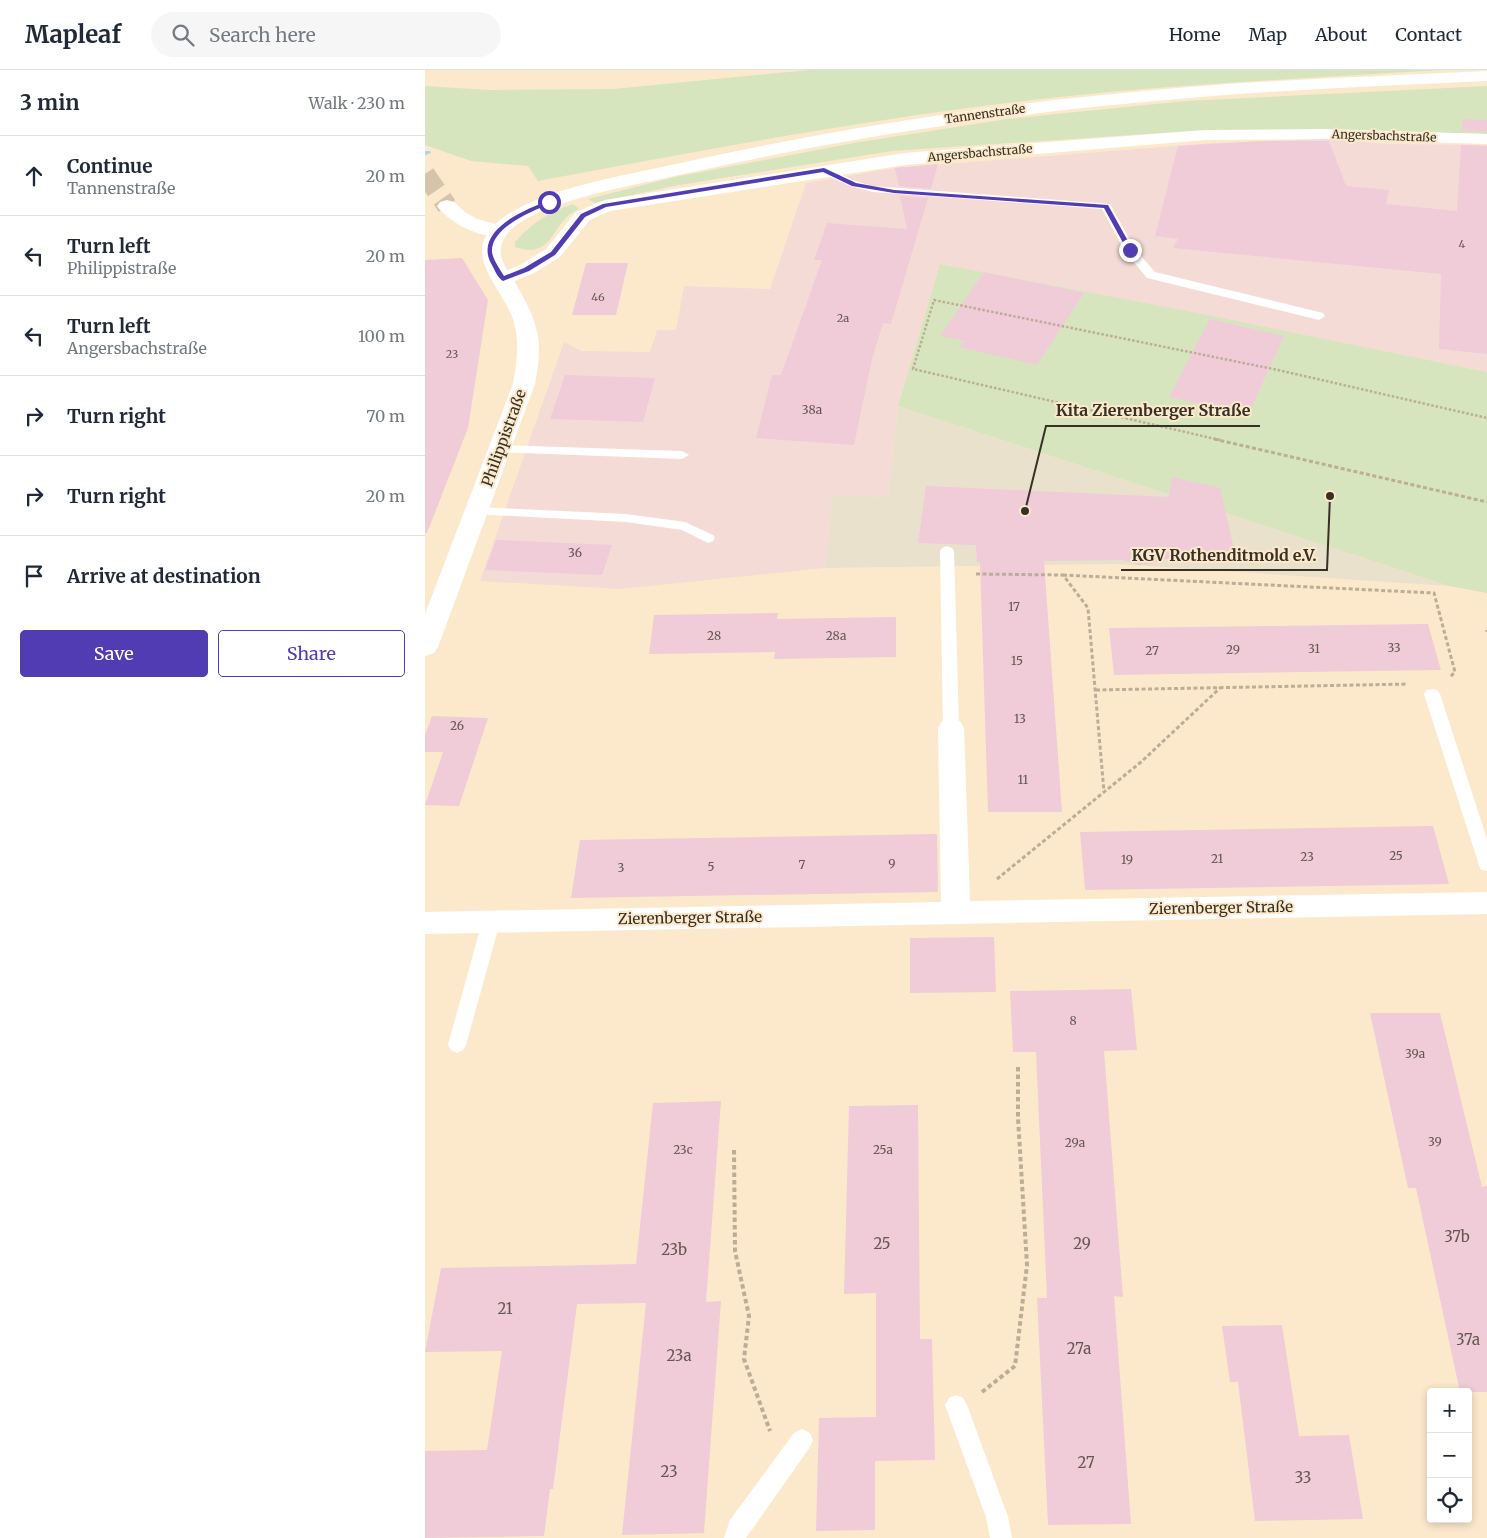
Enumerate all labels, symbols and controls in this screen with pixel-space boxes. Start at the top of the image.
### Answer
search box [151,12,501,57]
text: Mapleaf [25,19,121,50]
icon: search [169,21,197,49]
text: Search here [209,23,316,47]
text: Home [1169,23,1221,46]
text: Map [1249,23,1287,46]
text: About [1315,23,1367,46]
text: Contact [1395,23,1462,46]
text: 3 min [20,89,79,116]
text: Walk · 230 m [309,93,405,113]
street label: Tannenstraße [944,100,1026,127]
street label: Angersbachstraße [1330,126,1437,145]
street label: Angersbachstraße [926,140,1033,165]
text: Continue [67,154,153,178]
icon: ahead [20,162,48,190]
text: 20 m [366,166,405,186]
text: Tannenstraße [67,178,175,198]
route start [538,191,561,214]
text: Turn left [67,234,151,258]
house number: 4 [1459,237,1466,251]
route end [1119,239,1142,262]
icon: left [20,242,48,270]
text: 20 m [366,246,405,266]
text: Philippistraße [67,258,176,278]
house number: 46 [591,290,605,304]
house number: 2a [837,311,849,325]
text: Turn left [67,314,151,338]
icon: left [20,322,48,350]
text: 100 m [358,326,405,346]
text: Angersbachstraße [67,338,207,358]
house number: 23 [446,347,458,361]
street label: Philippistraße [477,386,530,489]
callout: Kita Zierenberger Straße [1046,395,1260,426]
text: Kita Zierenberger Straße [1056,400,1251,420]
icon: right [20,402,48,430]
house number: 38a [802,402,823,417]
text: Turn right [67,404,166,428]
text: 70 m [366,406,405,426]
icon: right [20,482,48,510]
text: Turn right [67,484,166,508]
text: 20 m [366,486,405,506]
callout: KGV Rothenditmold e.V. [1121,539,1327,570]
house number: 36 [568,545,582,560]
text: KGV Rothenditmold e.V. [1131,545,1317,565]
icon: arrive [20,562,48,590]
text: Arrive at destination [67,564,261,588]
house number: 17 [1008,599,1020,614]
house number: 28 [707,628,721,643]
house number: 28a [826,628,847,643]
button: Save [20,630,208,677]
button: Share [218,630,405,677]
house number: 33 [1387,640,1401,655]
house number: 31 [1308,641,1320,656]
house number: 29 [1226,642,1240,657]
house number: 27 [1145,643,1159,658]
house number: 15 [1011,653,1023,668]
house number: 13 [1014,711,1026,726]
house number: 26 [450,718,464,733]
house number: 11 [1018,772,1029,787]
house number: 25 [1389,848,1403,863]
house number: 23 [1300,849,1314,864]
house number: 21 [1211,851,1224,866]
house number: 19 [1121,852,1133,867]
house number: 9 [888,856,896,871]
house number: 7 [799,857,806,872]
house number: 5 [707,859,715,874]
house number: 3 [618,860,625,875]
street label: Zierenberger Straße [1149,897,1293,918]
street label: Zierenberger Straße [618,907,762,928]
house number: 8 [1069,1013,1077,1028]
house number: 39a [1405,1046,1426,1061]
house number: 39 [1428,1134,1442,1149]
house number: 29a [1065,1135,1086,1150]
house number: 23c [673,1142,693,1157]
house number: 25a [873,1142,894,1157]
house number: 37b [1444,1227,1470,1246]
house number: 25 [873,1234,891,1253]
house number: 29 [1073,1234,1091,1253]
house number: 23b [661,1240,687,1259]
house number: 21 [497,1299,513,1318]
house number: 37a [1456,1330,1480,1349]
house number: 27a [1067,1339,1091,1358]
house number: 23a [666,1346,692,1365]
map controls [1427,1388,1472,1523]
button: + [1427,1388,1472,1433]
button: − [1427,1433,1472,1478]
house number: 27 [1078,1453,1095,1472]
house number: 23 [661,1462,677,1481]
house number: 33 [1295,1468,1311,1487]
button: locate [1427,1478,1472,1523]

